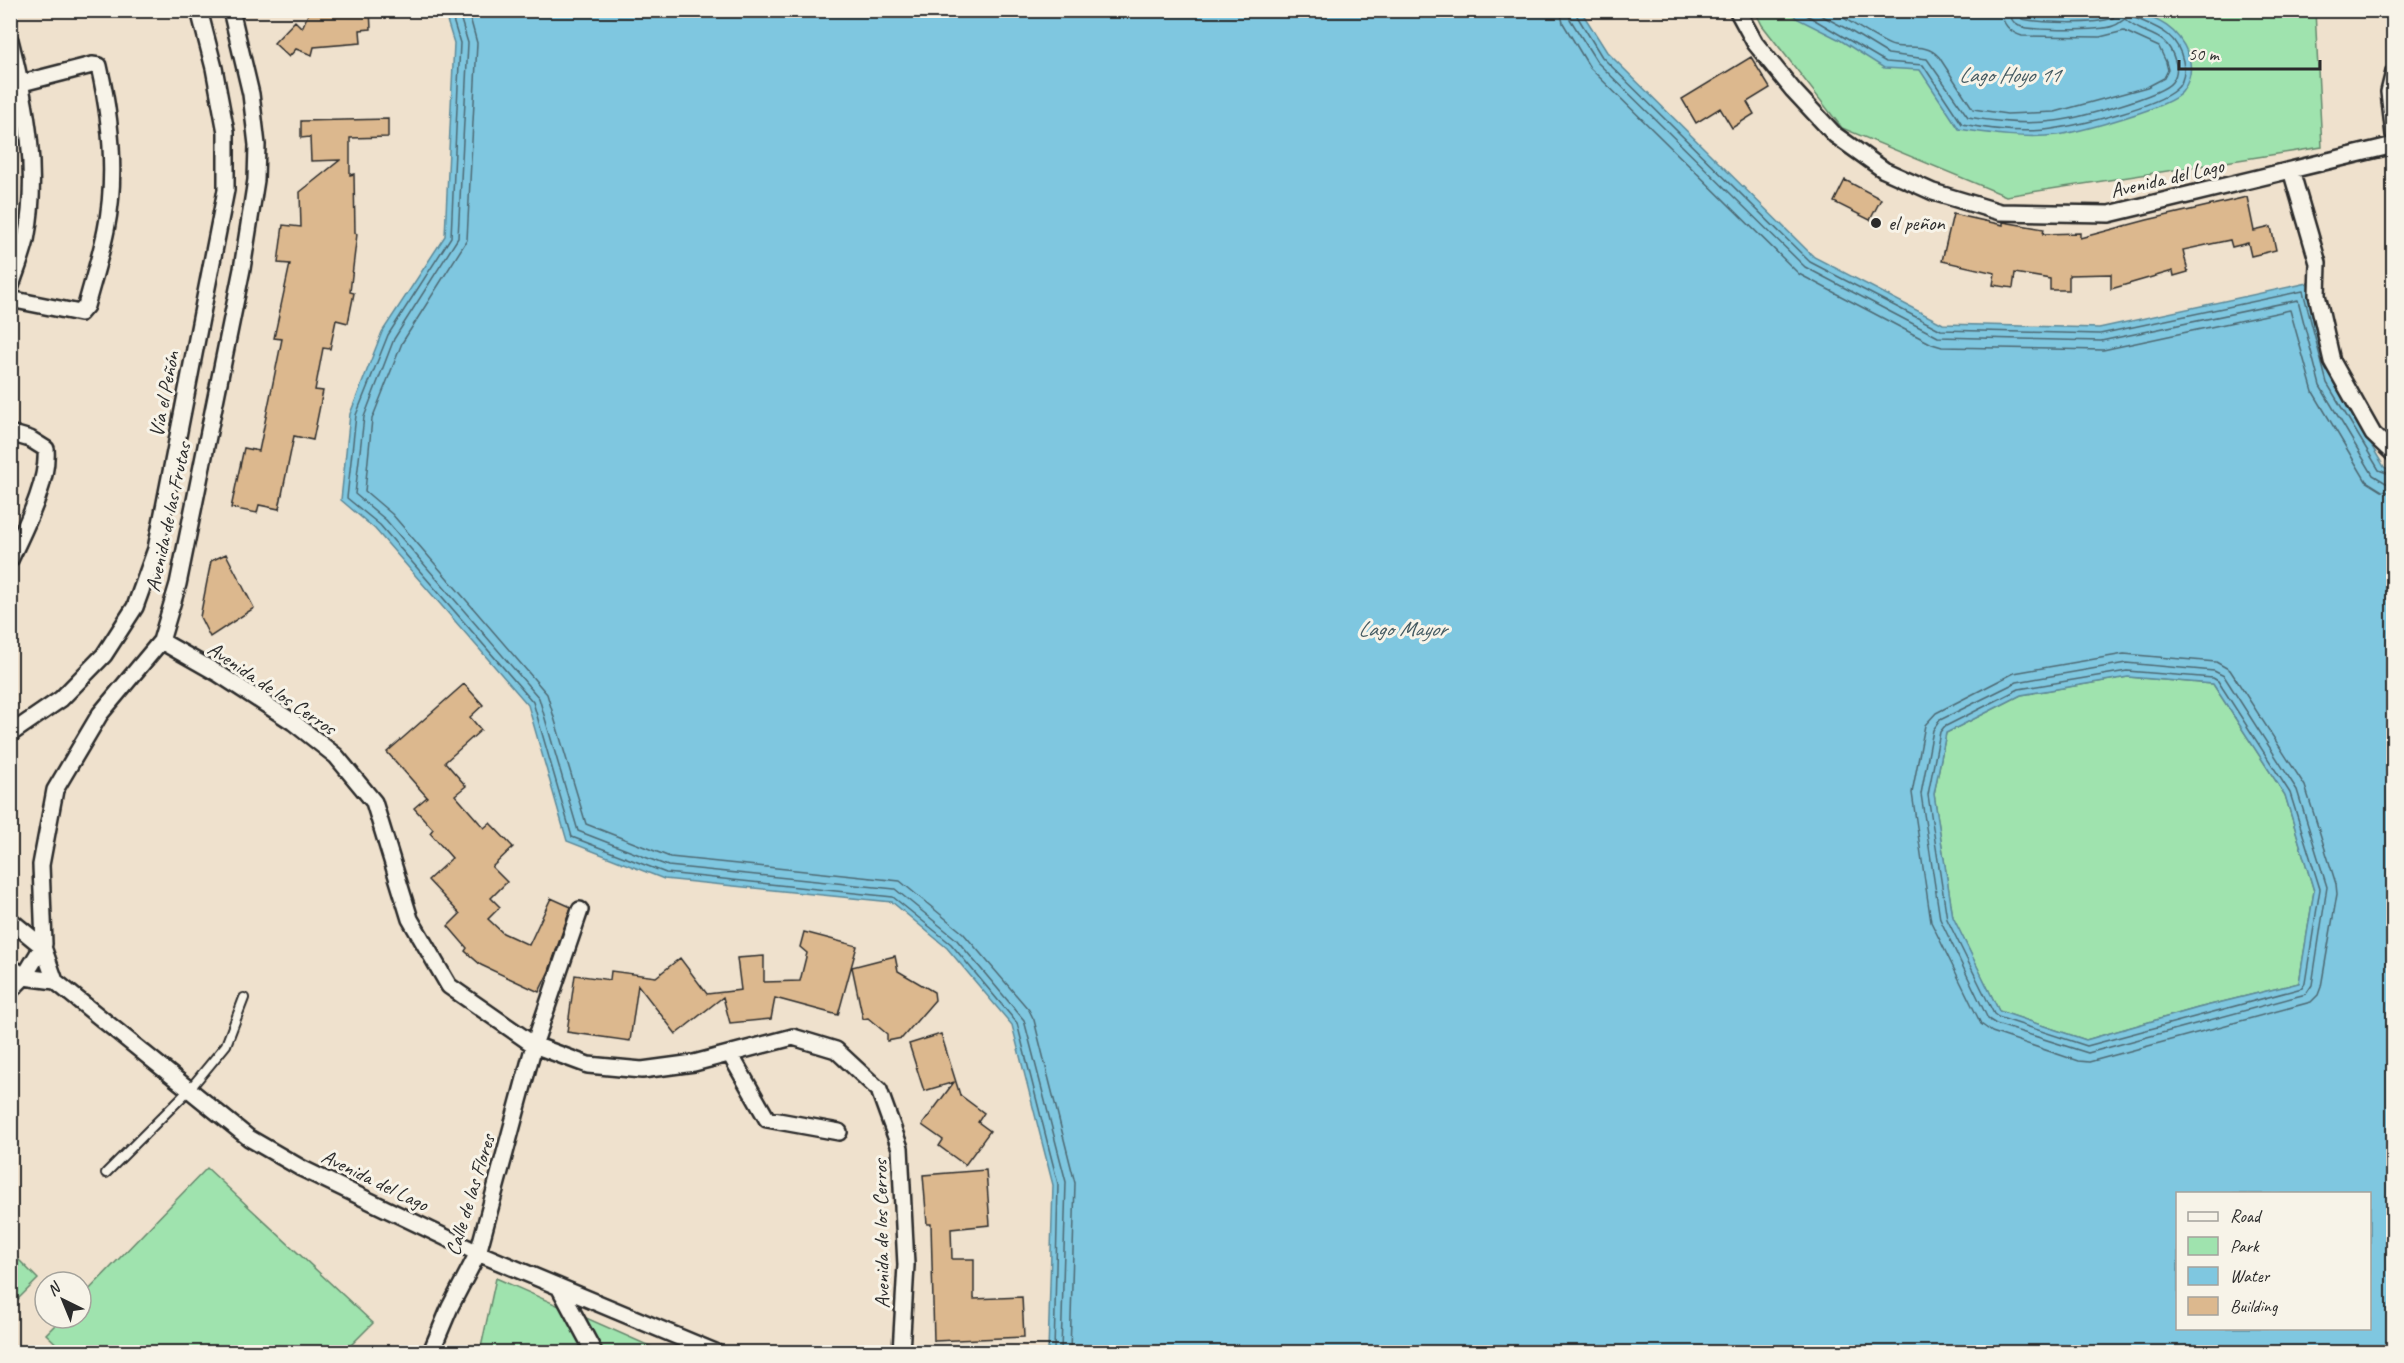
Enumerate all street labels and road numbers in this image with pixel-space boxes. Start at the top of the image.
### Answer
street label: Avenida del Lago [2108,152,2228,204]
street label: Vía el Peñón [143,348,185,439]
street label: Avenida de las Frutas [139,438,197,594]
street label: Avenida de los Cerros [203,635,343,742]
street label: Calle de las Flores [439,1130,501,1259]
street label: Avenida del Lago [317,1143,434,1218]
street label: Avenida de los Cerros [867,1157,895,1309]

